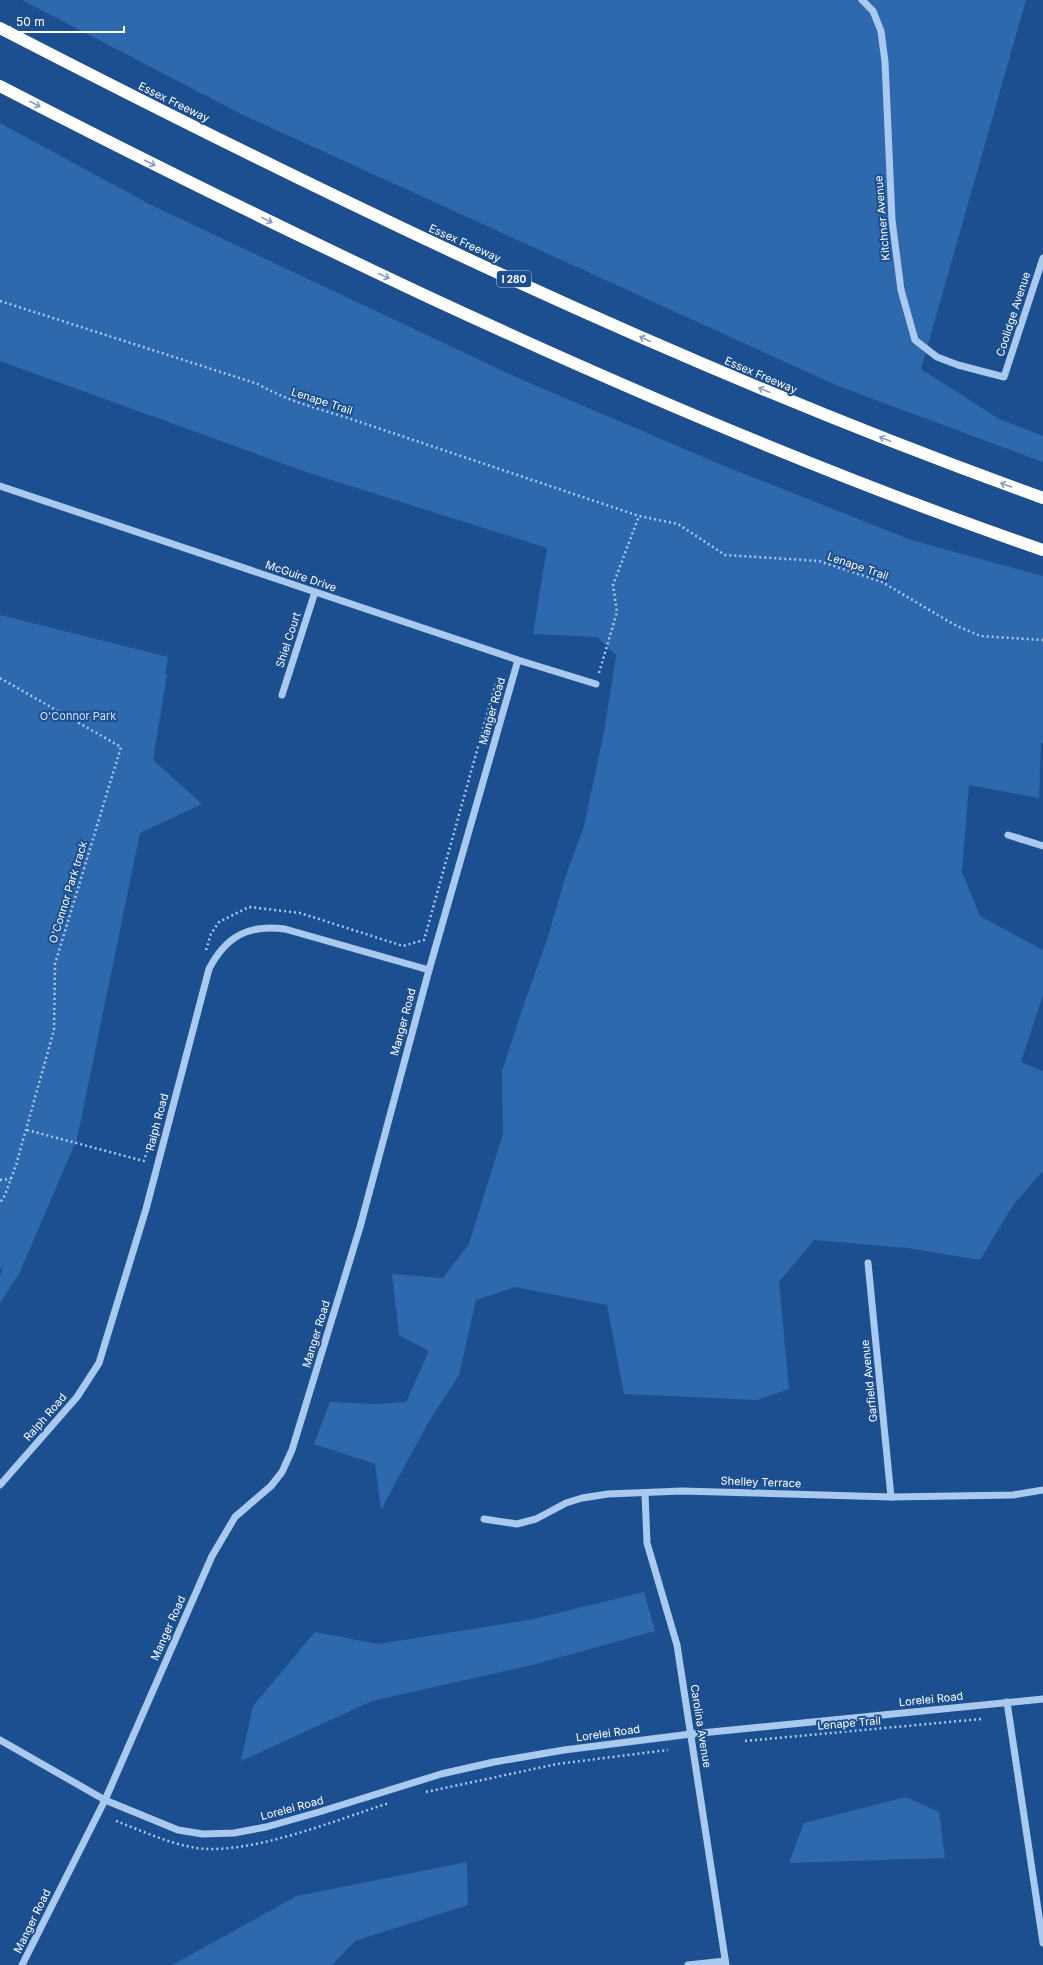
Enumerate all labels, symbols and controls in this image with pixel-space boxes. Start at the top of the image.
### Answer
scale bar [10,8,124,34]
text: 50 m [16,14,45,29]
street label: Essex Freeway [136,79,212,125]
one-way arrow [28,100,40,108]
one-way arrow [144,160,156,167]
street label: Kitchner Avenue [871,175,893,261]
one-way arrow [261,217,273,224]
street label: Essex Freeway [427,221,503,265]
street label: Coolidge Avenue [993,270,1033,358]
road number: I 280 [497,271,531,287]
one-way arrow [378,273,390,280]
one-way arrow [639,335,651,342]
street label: Essex Freeway [723,353,799,397]
street label: Lenape Trail [290,385,354,417]
one-way arrow [759,386,771,393]
one-way arrow [879,435,891,442]
one-way arrow [1001,480,1013,488]
street label: Lenape Trail [826,549,890,583]
street label: McGuire Drive [264,557,338,595]
street label: Shiel Court [272,610,304,669]
street label: Manger Road [476,676,508,746]
park label: O'Connor Park [40,709,116,723]
street label: O'Connor Park track [46,839,90,945]
street label: Manger Road [387,987,419,1057]
street label: Ralph Road [143,1092,171,1152]
street label: Manger Road [299,1299,333,1369]
street label: Garfield Avenue [858,1339,880,1423]
street label: Ralph Road [20,1390,70,1444]
street label: Shelley Terrace [720,1474,802,1490]
street label: Manger Road [147,1593,189,1663]
street label: Carolina Avenue [687,1683,715,1769]
street label: Lorelei Road [898,1689,964,1709]
street label: Lenape Trail [817,1713,881,1733]
street label: Lorelei Road [575,1722,641,1744]
street label: Lorelei Road [259,1793,325,1823]
street label: Manger Road [10,1887,54,1955]

